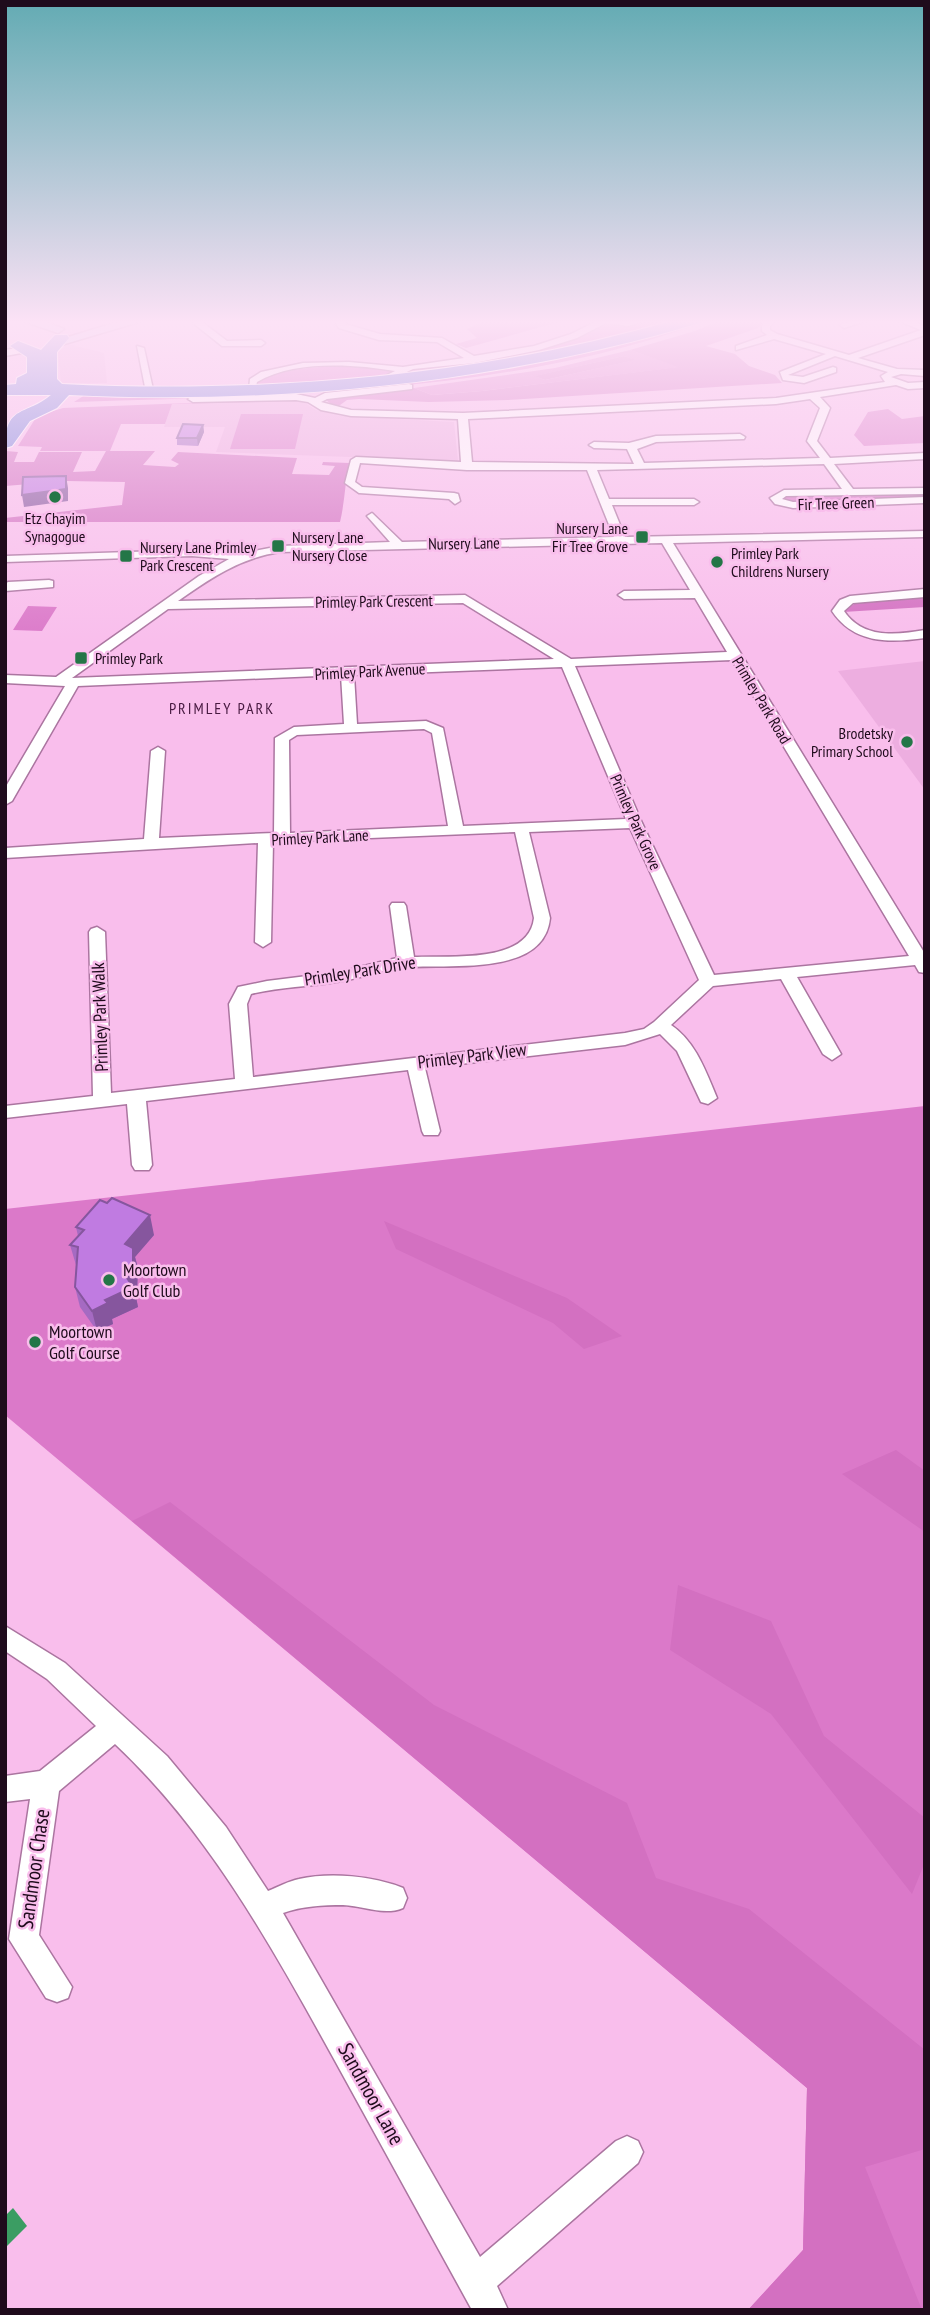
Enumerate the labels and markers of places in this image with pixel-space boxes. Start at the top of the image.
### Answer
marker: Etz Chayim Synagogue [47,489,63,505]
place label: Etz Chayim Synagogue [25,508,85,546]
place label: Nursery Lane Fir Tree Grove [552,518,628,556]
place label: Nursery Lane Nursery Close [292,527,367,565]
marker: Nursery Lane Fir Tree Grove [634,529,650,545]
place label: Nursery Lane Primley Park Crescent [140,537,256,575]
marker: Nursery Lane Nursery Close [270,538,286,554]
place label: Primley Park Childrens Nursery [731,543,829,581]
marker: Nursery Lane Primley Park Crescent [118,548,134,564]
marker: Primley Park Childrens Nursery [709,554,725,570]
place label: Primley Park [95,648,164,668]
marker: Primley Park [73,650,89,666]
place label: Brodetsky Primary School [811,723,893,761]
marker: Brodetsky Primary School [899,734,915,750]
place label: Moortown Golf Club [123,1258,186,1302]
marker: Moortown Golf Club [101,1272,117,1288]
place label: Moortown Golf Course [49,1320,120,1364]
marker: Moortown Golf Course [27,1334,43,1350]

